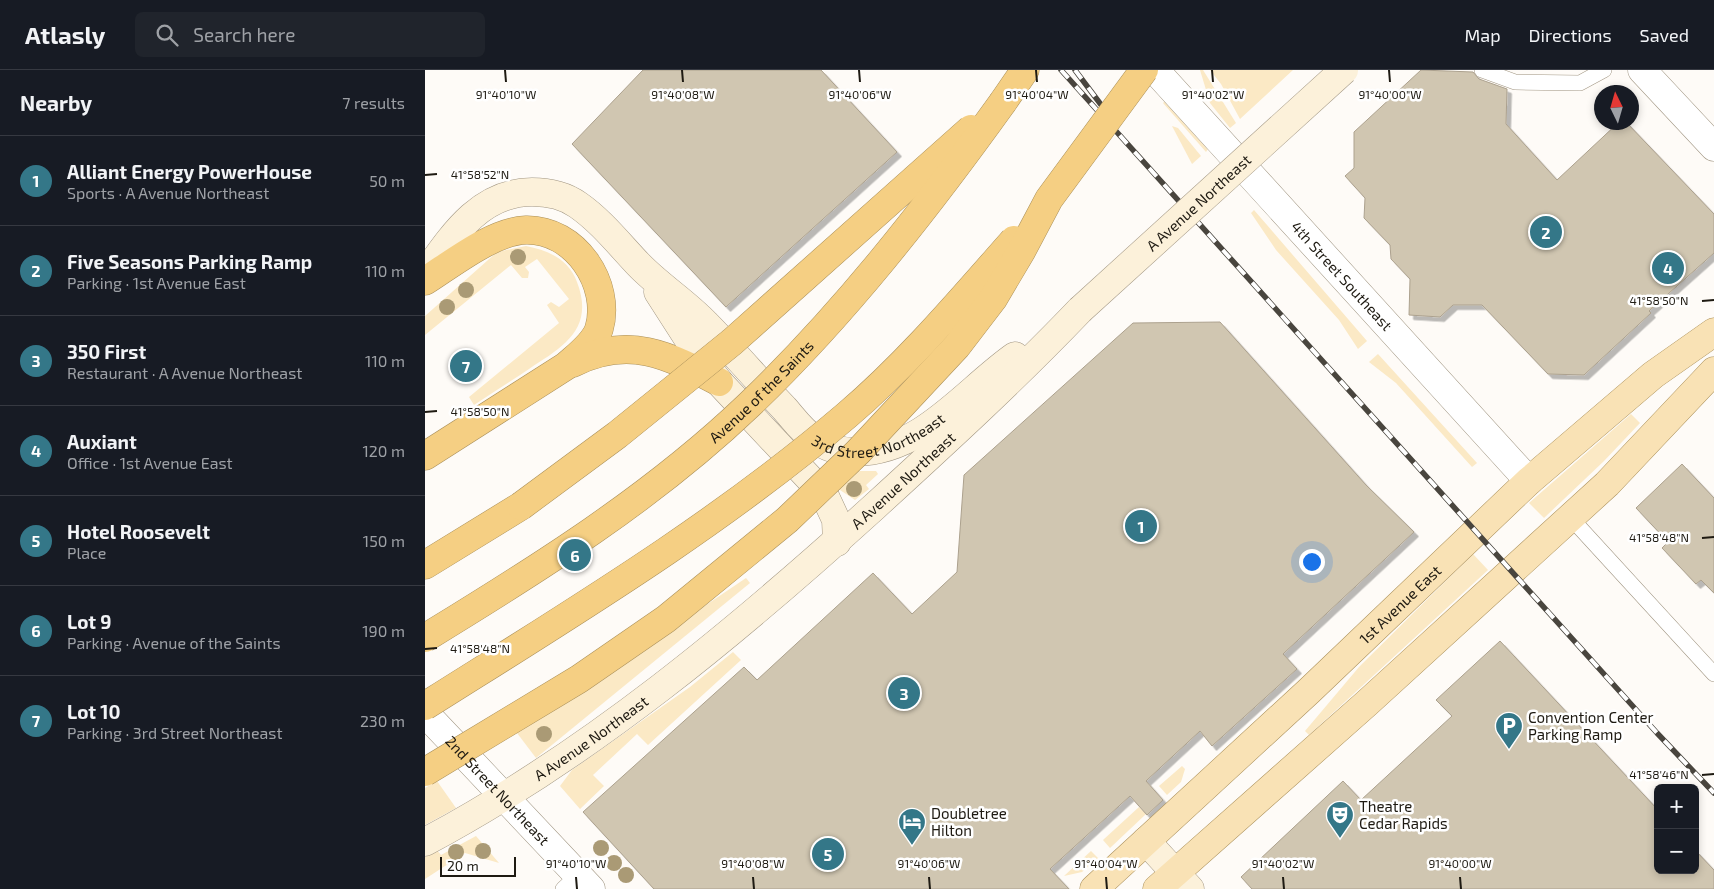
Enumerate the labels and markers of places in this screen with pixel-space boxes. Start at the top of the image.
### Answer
pin: 2 [1530,213,1562,251]
pin: 4 [1652,249,1684,287]
pin: 7 [450,347,482,385]
pin: 1 [1125,507,1157,545]
pin: 6 [559,536,591,574]
pin: 3 [888,674,920,712]
place label: Convention Center Parking Ramp [1528,708,1654,743]
parking icon: Convention Center Parking Ramp [1494,711,1524,750]
place label: Theatre Cedar Rapids [1359,797,1448,832]
theatre icon: Theatre Cedar Rapids [1325,800,1355,839]
place label: Doubletree Hilton [931,804,1007,839]
hotel icon: Doubletree Hilton [897,807,927,846]
pin: 5 [812,835,844,873]

